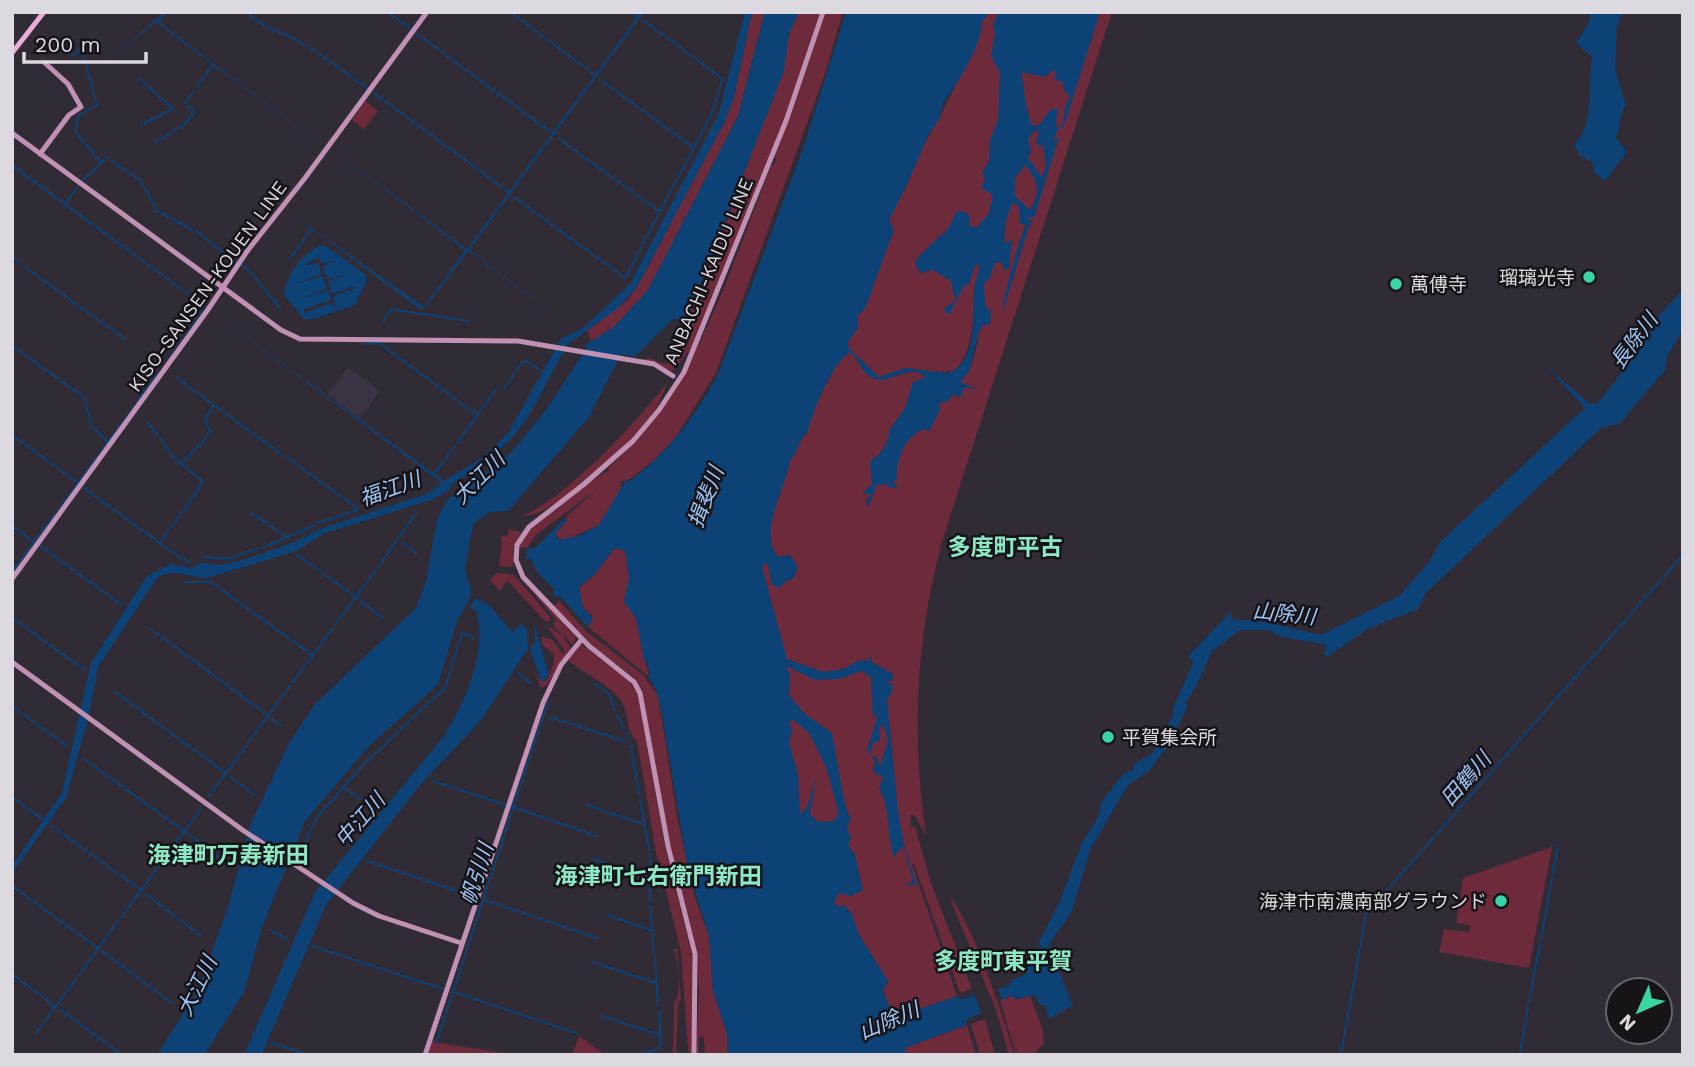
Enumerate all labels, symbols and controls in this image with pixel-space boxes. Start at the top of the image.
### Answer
scale bar [24,21,147,65]
text: 200 m [35,32,101,57]
street label: ANBACHI-KAIDU LINE [659,174,758,368]
street label: KISO-SANSEN-KOUEN LINE [123,176,292,396]
place label: 瑠璃光寺 [1499,266,1575,289]
marker: 瑠璃光寺 [1581,269,1597,285]
place label: 萬傅寺 [1410,273,1467,296]
marker: 萬傅寺 [1388,276,1404,292]
water label: 長除川 [1605,306,1664,373]
water label: 大江川 [448,445,511,509]
water label: 揖斐川 [683,461,729,531]
water label: 福江川 [356,465,426,511]
district label: 多度町平古 [948,534,1063,561]
water label: 山除川 [1251,598,1319,629]
place label: 平賀集会所 [1122,726,1217,749]
marker: 平賀集会所 [1100,729,1116,745]
water label: 田鶴川 [1436,745,1497,811]
water label: 中江川 [330,786,391,852]
water label: 帆引川 [455,838,499,908]
district label: 海津町万寿新田 [148,842,309,869]
district label: 海津町七右衛門新田 [555,863,762,890]
place label: 海津市南濃南部グラウンド [1259,890,1487,913]
marker: 海津市南濃南部グラウンド [1493,893,1509,909]
district label: 多度町東平賀 [934,948,1072,975]
water label: 大江川 [172,950,222,1020]
north arrow [1604,976,1674,1046]
water label: 山除川 [855,996,925,1044]
text: N [1614,1010,1640,1036]

